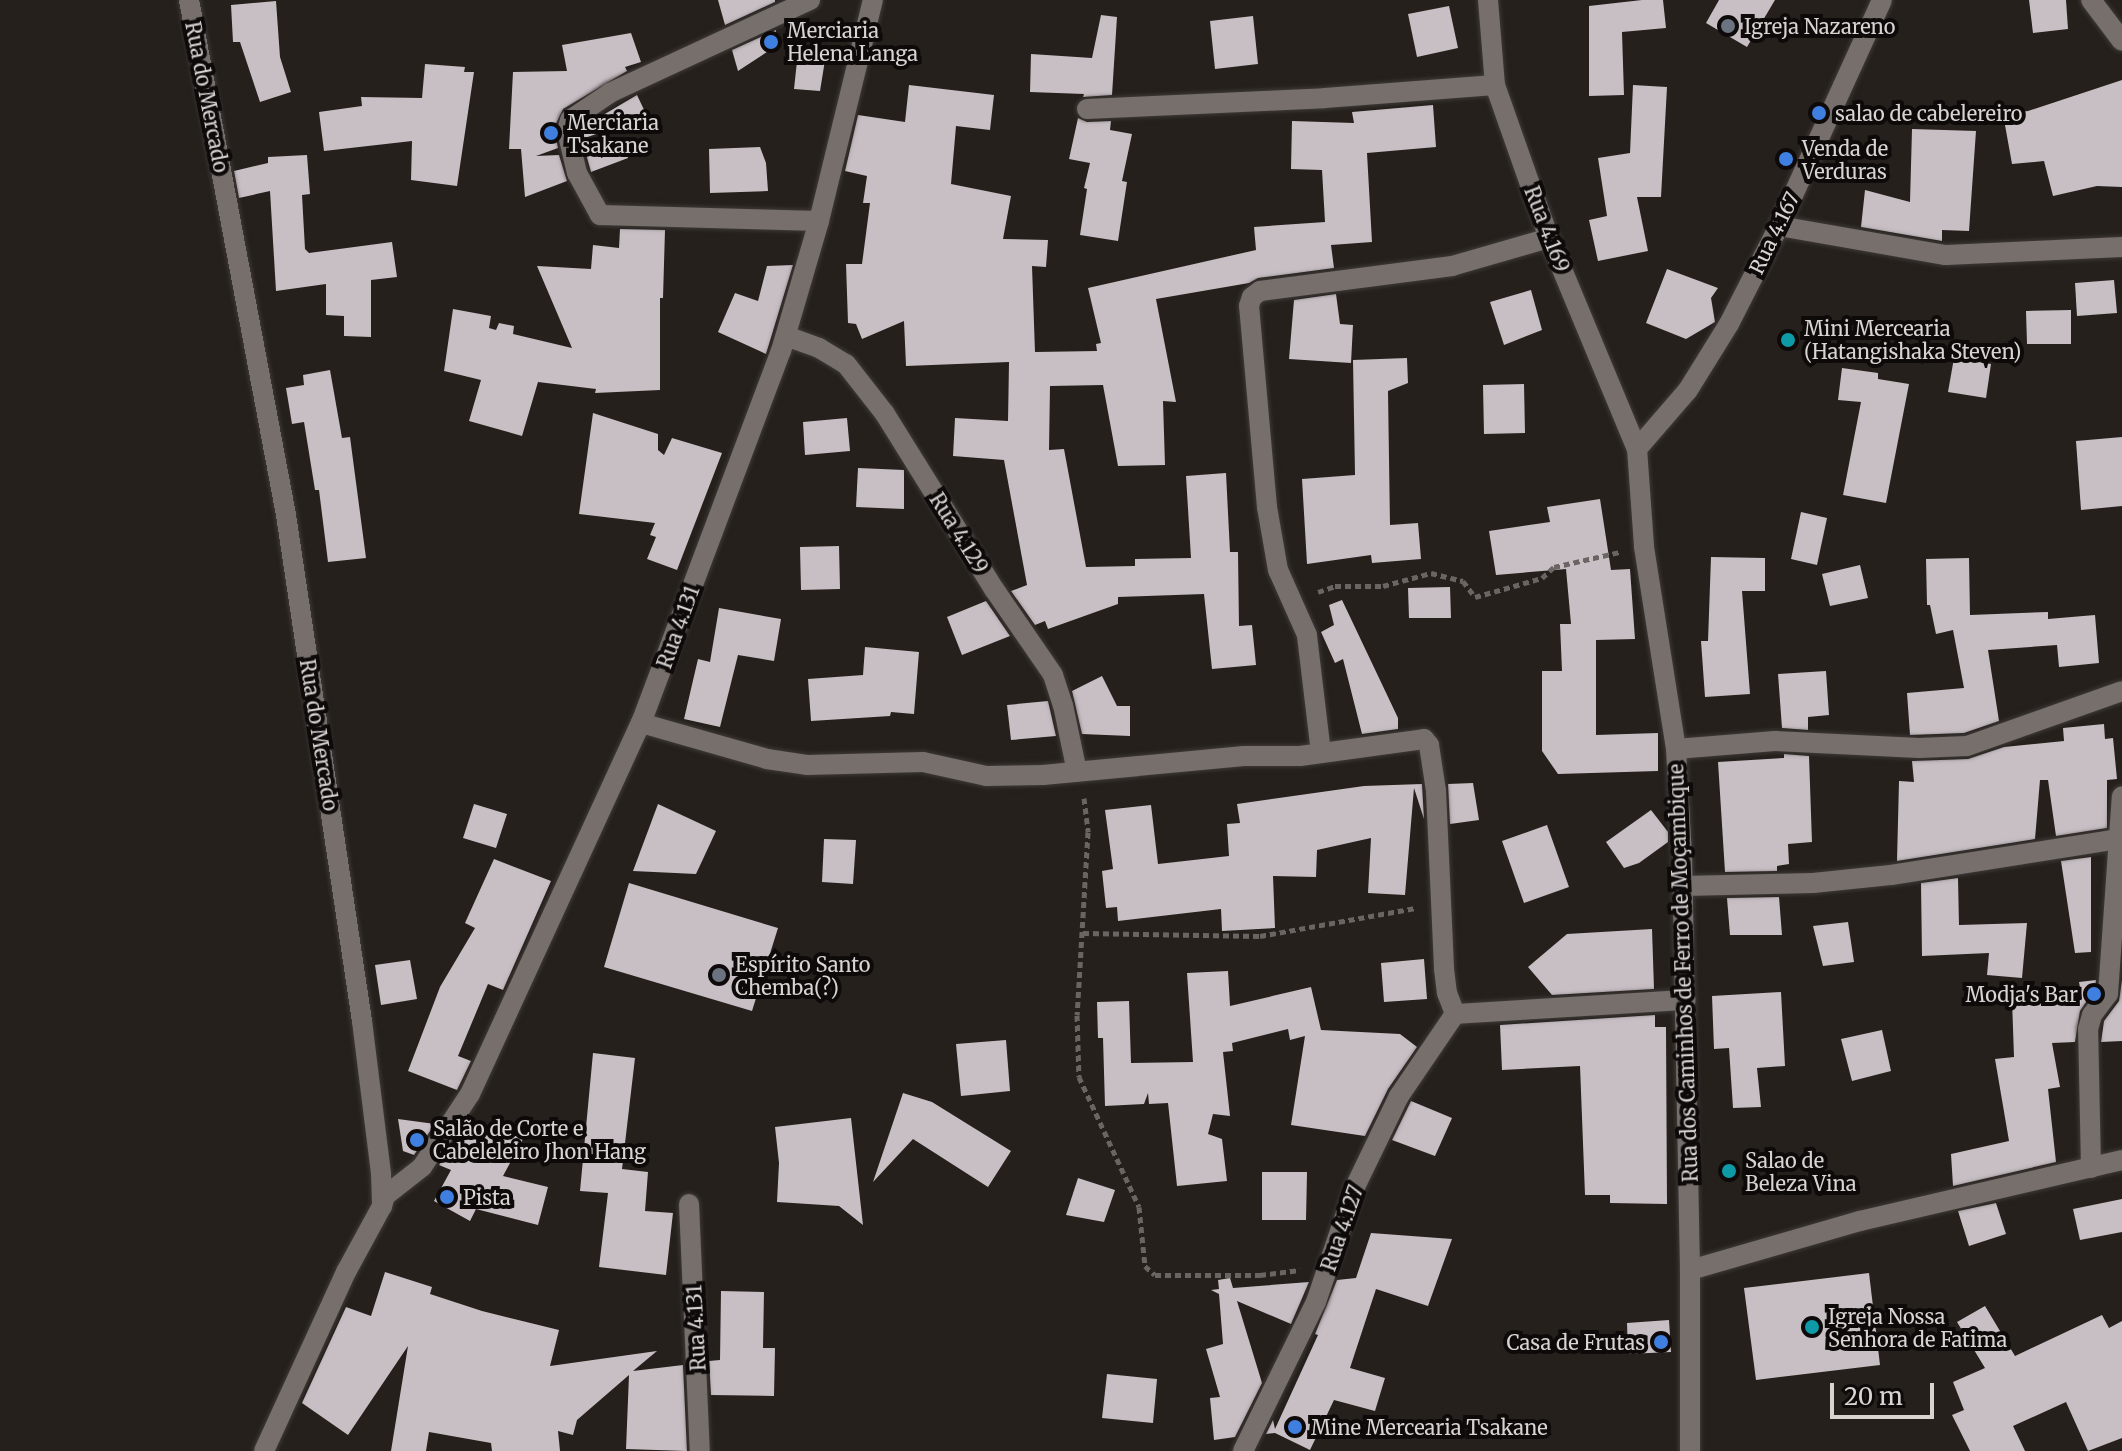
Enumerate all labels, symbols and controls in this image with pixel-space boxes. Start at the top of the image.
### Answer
place label: Igreja Nazareno [1744,14,1895,38]
marker: Igreja Nazareno [1719,17,1737,35]
place label: Merciaria Helena Langa [787,18,918,65]
street label: Rua do Mercado [181,19,233,175]
marker: Merciaria Helena Langa [762,33,780,51]
place label: salao de cabelereiro [1835,101,2023,125]
marker: salao de cabelereiro [1810,104,1828,122]
place label: Merciaria Tsakane [567,110,659,157]
marker: Merciaria Tsakane [542,124,560,142]
place label: Venda de Verduras [1802,136,1888,183]
marker: Venda de Verduras [1777,150,1795,168]
street label: Rua 4.169 [1520,183,1574,275]
street label: Rua 4.167 [1744,188,1804,278]
place label: Mini Mercearia (Hatangishaka Steven) [1804,316,2021,363]
marker: Mini Mercearia (Hatangishaka Steven) [1779,331,1797,349]
street label: Rua 4.129 [925,488,993,578]
street label: Rua 4.131 [652,582,704,672]
street label: Rua do Mercado [295,657,343,813]
street label: Rua dos Caminhos de Ferro de Moçambique [1664,763,1702,1183]
place label: Espírito Santo Chemba(?) [735,952,870,999]
marker: Espírito Santo Chemba(?) [710,966,728,984]
place label: Modja's Bar [1966,982,2078,1006]
marker: Modja's Bar [2085,985,2103,1003]
place label: Salão de Corte e Cabeleleiro Jhon Hang [433,1116,646,1163]
marker: Salão de Corte e Cabeleleiro Jhon Hang [408,1131,426,1149]
place label: Salao de Beleza Vina [1745,1148,1856,1195]
marker: Salao de Beleza Vina [1720,1162,1738,1180]
street label: Rua 4.127 [1316,1182,1368,1274]
place label: Pista [463,1185,511,1209]
marker: Pista [438,1188,456,1206]
street label: Rua 4.131 [682,1284,710,1372]
place label: Igreja Nossa Senhora de Fatima [1828,1304,2007,1351]
marker: Igreja Nossa Senhora de Fatima [1803,1318,1821,1336]
place label: Casa de Frutas [1506,1330,1645,1354]
marker: Casa de Frutas [1652,1333,1670,1351]
scale bar [1834,1367,1938,1417]
text: 20 m [1844,1381,1903,1412]
place label: Mine Mercearia Tsakane [1311,1415,1548,1439]
marker: Mine Mercearia Tsakane [1286,1418,1304,1436]

